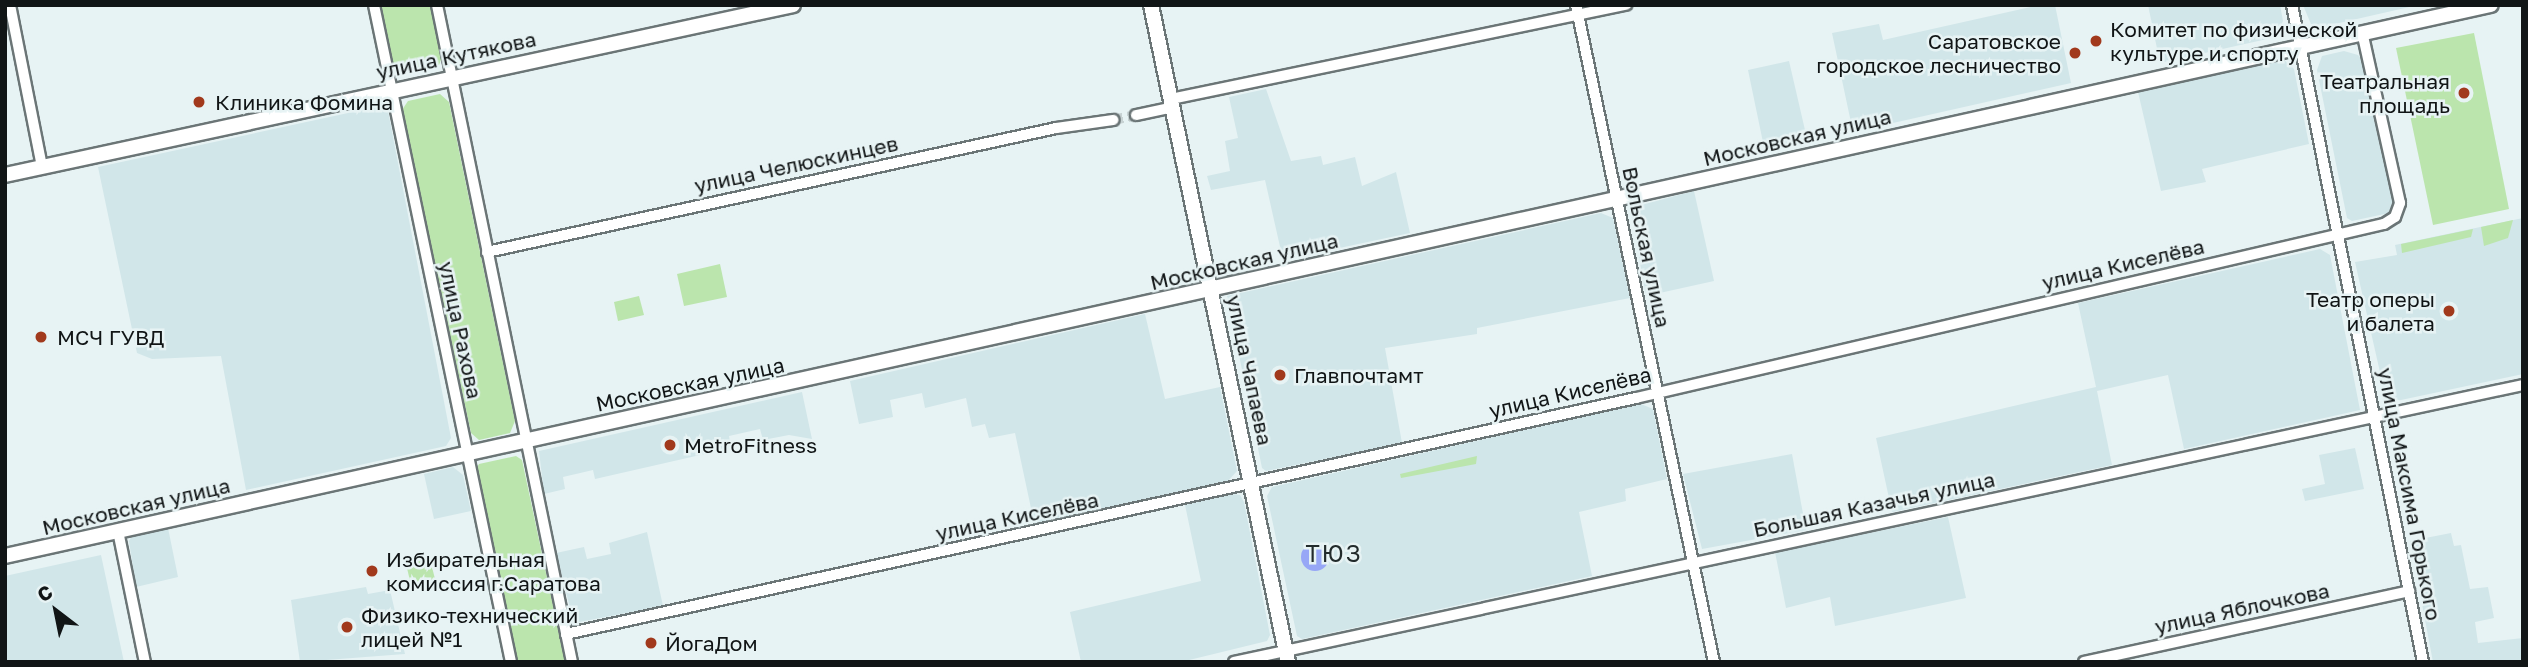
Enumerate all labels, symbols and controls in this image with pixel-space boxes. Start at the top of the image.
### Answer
place label: Комитет по физической культуре и спорту [2110,16,2357,66]
street label: улица Кутякова [374,26,538,84]
place label: Саратовское городское лесничество [1816,28,2061,78]
marker: Комитет по физической культуре и спорту [2088,33,2104,49]
marker: Саратовское городское лесничество [2067,45,2083,61]
place label: Театральная площадь [2320,68,2450,118]
marker: Театральная площадь [2456,85,2472,101]
place label: Клиника Фомина [215,89,393,115]
marker: Клиника Фомина [189,92,209,112]
street label: Московская улица [1701,103,1893,171]
street label: улица Челюскинцев [692,130,900,198]
street label: Вольская улица [1618,164,1676,330]
street label: Московская улица [1148,227,1340,295]
street label: улица Киселёва [2039,233,2207,295]
street label: улица Рахова [434,259,488,401]
place label: Театр оперы и балета [2306,286,2435,336]
street label: улица Чапаева [1222,293,1278,447]
marker: Театр оперы и балета [2441,303,2457,319]
place label: МСЧ ГУВД [57,324,164,350]
marker: МСЧ ГУВД [31,327,51,347]
street label: Московская улица [593,352,787,416]
street label: улица Киселёва [1486,361,1654,423]
place label: Главпочтамт [1294,362,1423,388]
street label: улица Максима Горького [2373,365,2447,623]
marker: Главпочтамт [1272,367,1288,383]
place label: MetroFitness [684,432,817,458]
marker: MetroFitness [662,437,678,453]
street label: Большая Казачья улица [1751,466,1997,542]
street label: Московская улица [40,472,232,540]
street label: улица Киселёва [933,486,1101,546]
district label: ТЮЗ [1306,539,1362,567]
place label: Избирательная комиссия г.Саратова [386,546,601,596]
marker: Избирательная комиссия г.Саратова [364,563,380,579]
north arrow [21,576,91,646]
street label: улица Яблочкова [2152,577,2332,639]
text: С [33,579,56,606]
place label: Физико-технический лицей №1 [361,602,578,652]
marker: Физико-технический лицей №1 [339,619,355,635]
place label: ЙогаДом [665,630,758,656]
marker: ЙогаДом [643,635,659,651]

